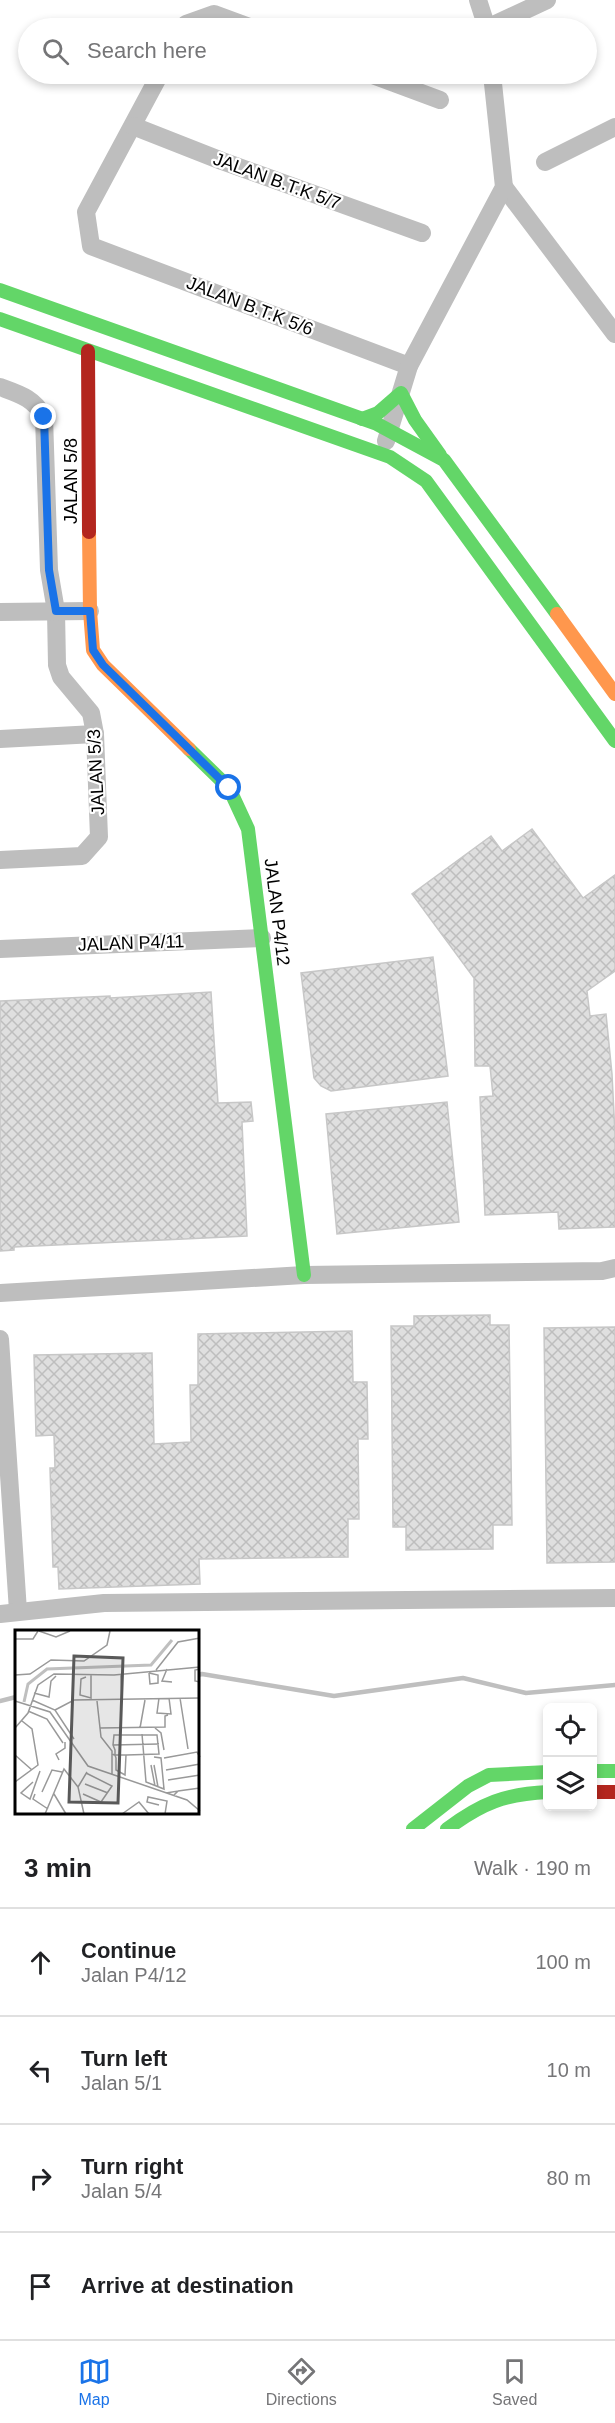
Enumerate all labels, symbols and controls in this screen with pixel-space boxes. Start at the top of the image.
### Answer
search box [18,18,597,84]
icon: search [39,35,72,68]
text: Search here [87,38,207,63]
street label: JALAN B.T.K 5/7 [211,149,343,213]
street label: JALAN B.T.K 5/6 [184,273,316,339]
route end [30,403,56,429]
street label: JALAN 5/8 [61,438,81,524]
street label: JALAN 5/3 [84,729,108,815]
route start [215,774,241,800]
street label: JALAN P4/12 [260,857,294,967]
street label: JALAN P4/11 [77,931,185,955]
inset map [15,1630,200,1814]
map controls [543,1703,597,1811]
button: locate [543,1703,597,1757]
button: layers [543,1757,597,1811]
text: 3 min [24,1853,92,1883]
text: Walk · 190 m [474,1857,591,1879]
text: Continue [81,1938,176,1963]
icon: ahead [24,1946,57,1979]
text: 100 m [535,1951,591,1973]
text: Jalan P4/12 [81,1964,187,1986]
text: Turn left [81,2046,167,2071]
icon: left [24,2054,57,2087]
text: 10 m [547,2059,591,2081]
text: Jalan 5/1 [81,2072,162,2094]
text: Turn right [81,2154,183,2179]
icon: right [24,2162,57,2195]
text: 80 m [547,2167,591,2189]
text: Jalan 5/4 [81,2180,162,2202]
icon: arrive [24,2270,57,2303]
text: Arrive at destination [81,2273,294,2298]
tab: Map [78,2355,111,2409]
tab: Directions [266,2355,337,2409]
tab: Saved [492,2355,537,2409]

